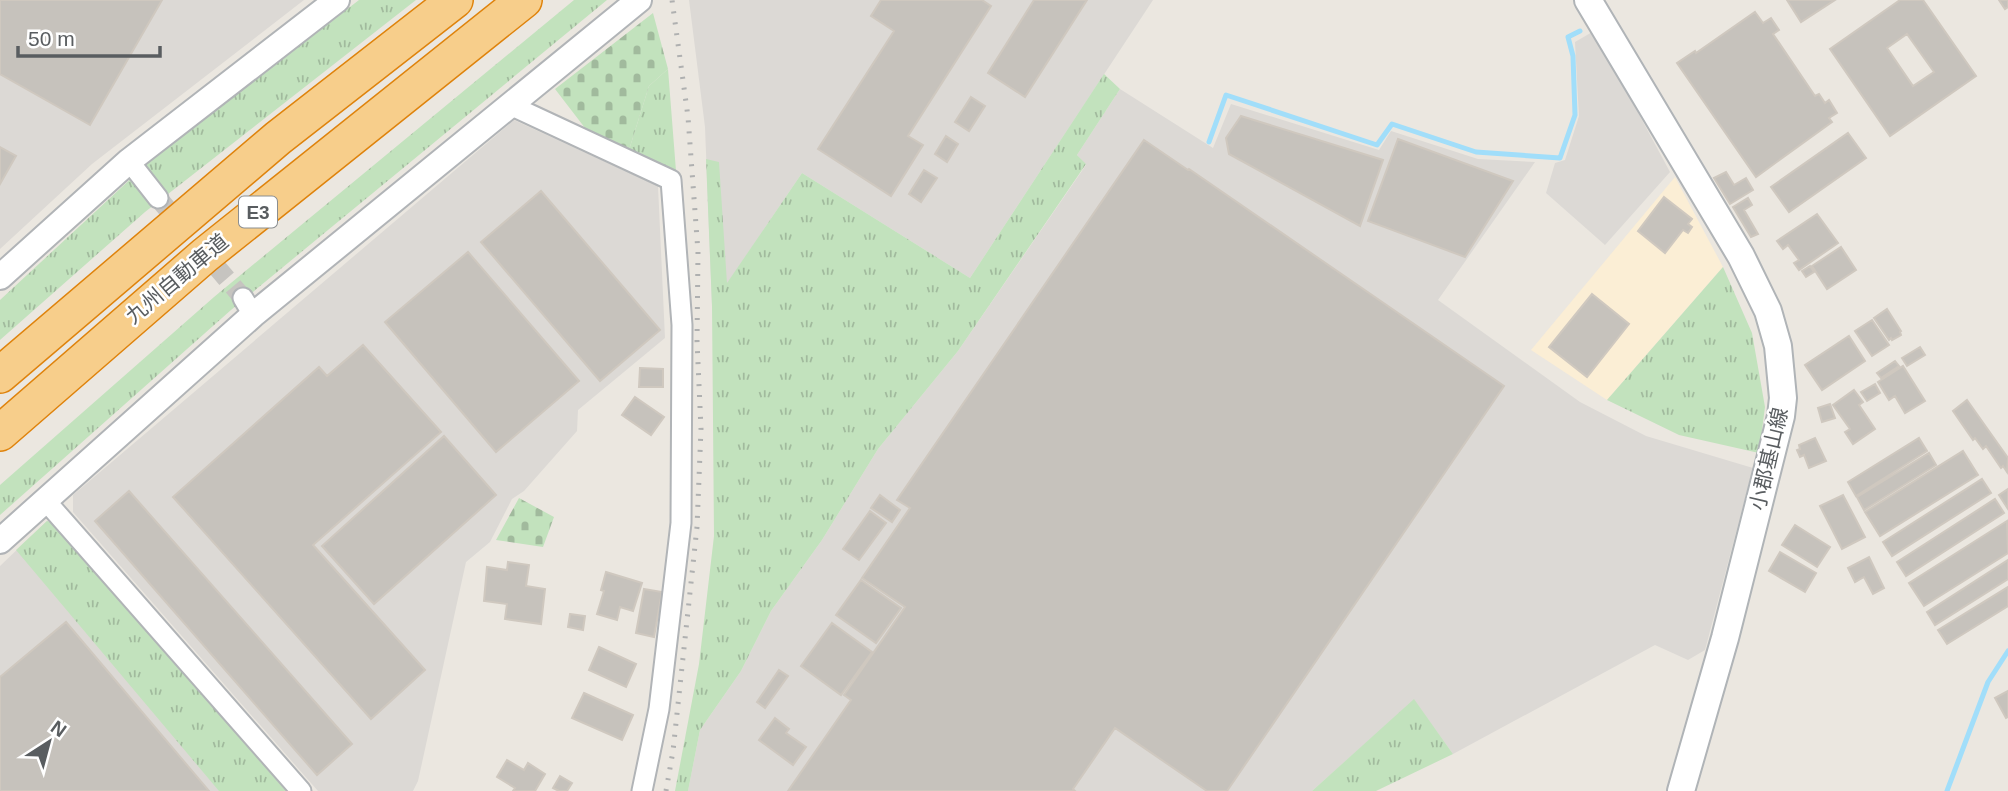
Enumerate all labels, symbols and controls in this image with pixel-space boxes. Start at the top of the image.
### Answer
scale bar [18,14,159,58]
text: 50 m [28,27,75,50]
road number: E3 [239,196,277,228]
street label: 九州自動車道 [121,229,232,328]
street label: 小郡基山線 [1745,405,1792,513]
north arrow [14,707,84,777]
text: N [47,716,70,741]

